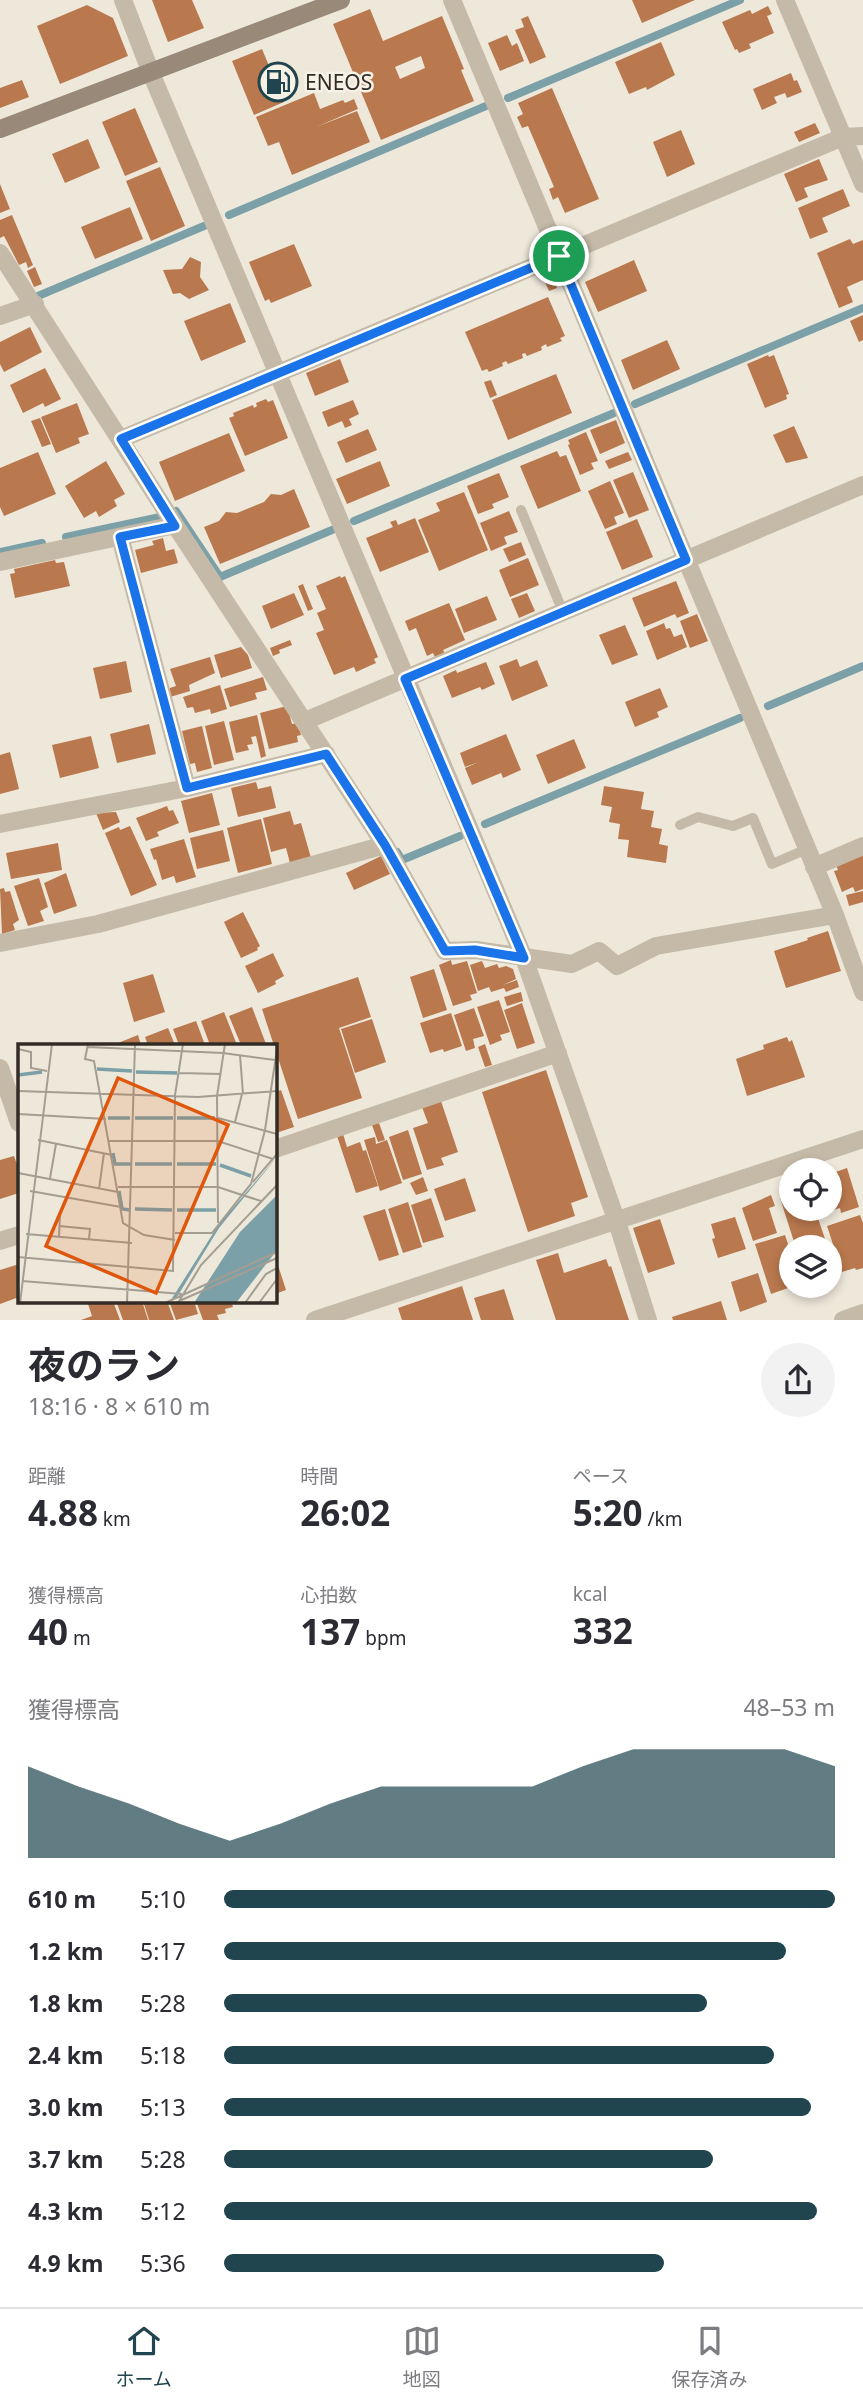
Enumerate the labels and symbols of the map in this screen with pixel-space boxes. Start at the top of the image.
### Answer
fuel station icon: ENEOS [257,61,299,103]
place label: ENEOS [305,68,372,96]
pin [529,226,589,286]
inset map [18,1044,276,1302]

